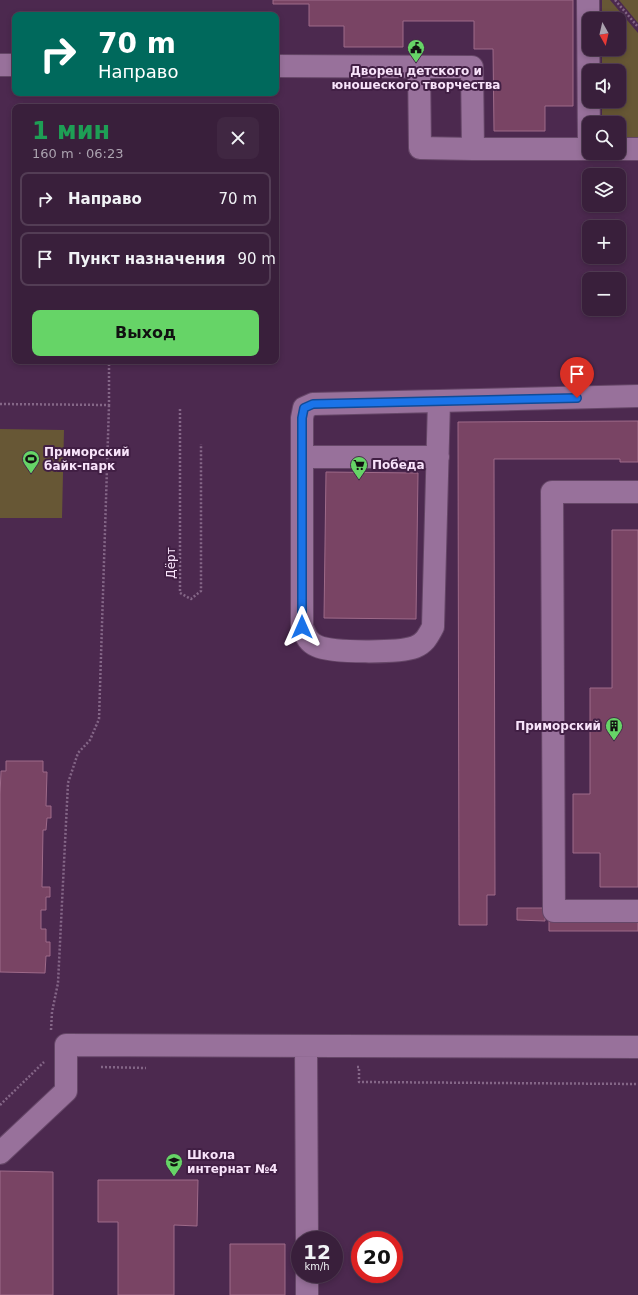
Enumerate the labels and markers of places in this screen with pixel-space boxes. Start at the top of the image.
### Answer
public building icon: Дворец детского и юношеского творчества [406,38,426,63]
place label: Дворец детского и юношеского творчества [332,64,500,92]
pin [560,357,594,398]
place label: Приморский байк-парк [44,445,130,473]
sports icon: Приморский байк-парк [21,449,41,474]
supermarket icon: Победа [349,455,369,480]
place label: Победа [372,458,425,472]
building icon: Приморский [604,716,624,741]
place label: Приморский [515,719,601,733]
place label: Школа интернат №4 [187,1148,278,1176]
school or university icon: Школа интернат №4 [164,1152,184,1177]

